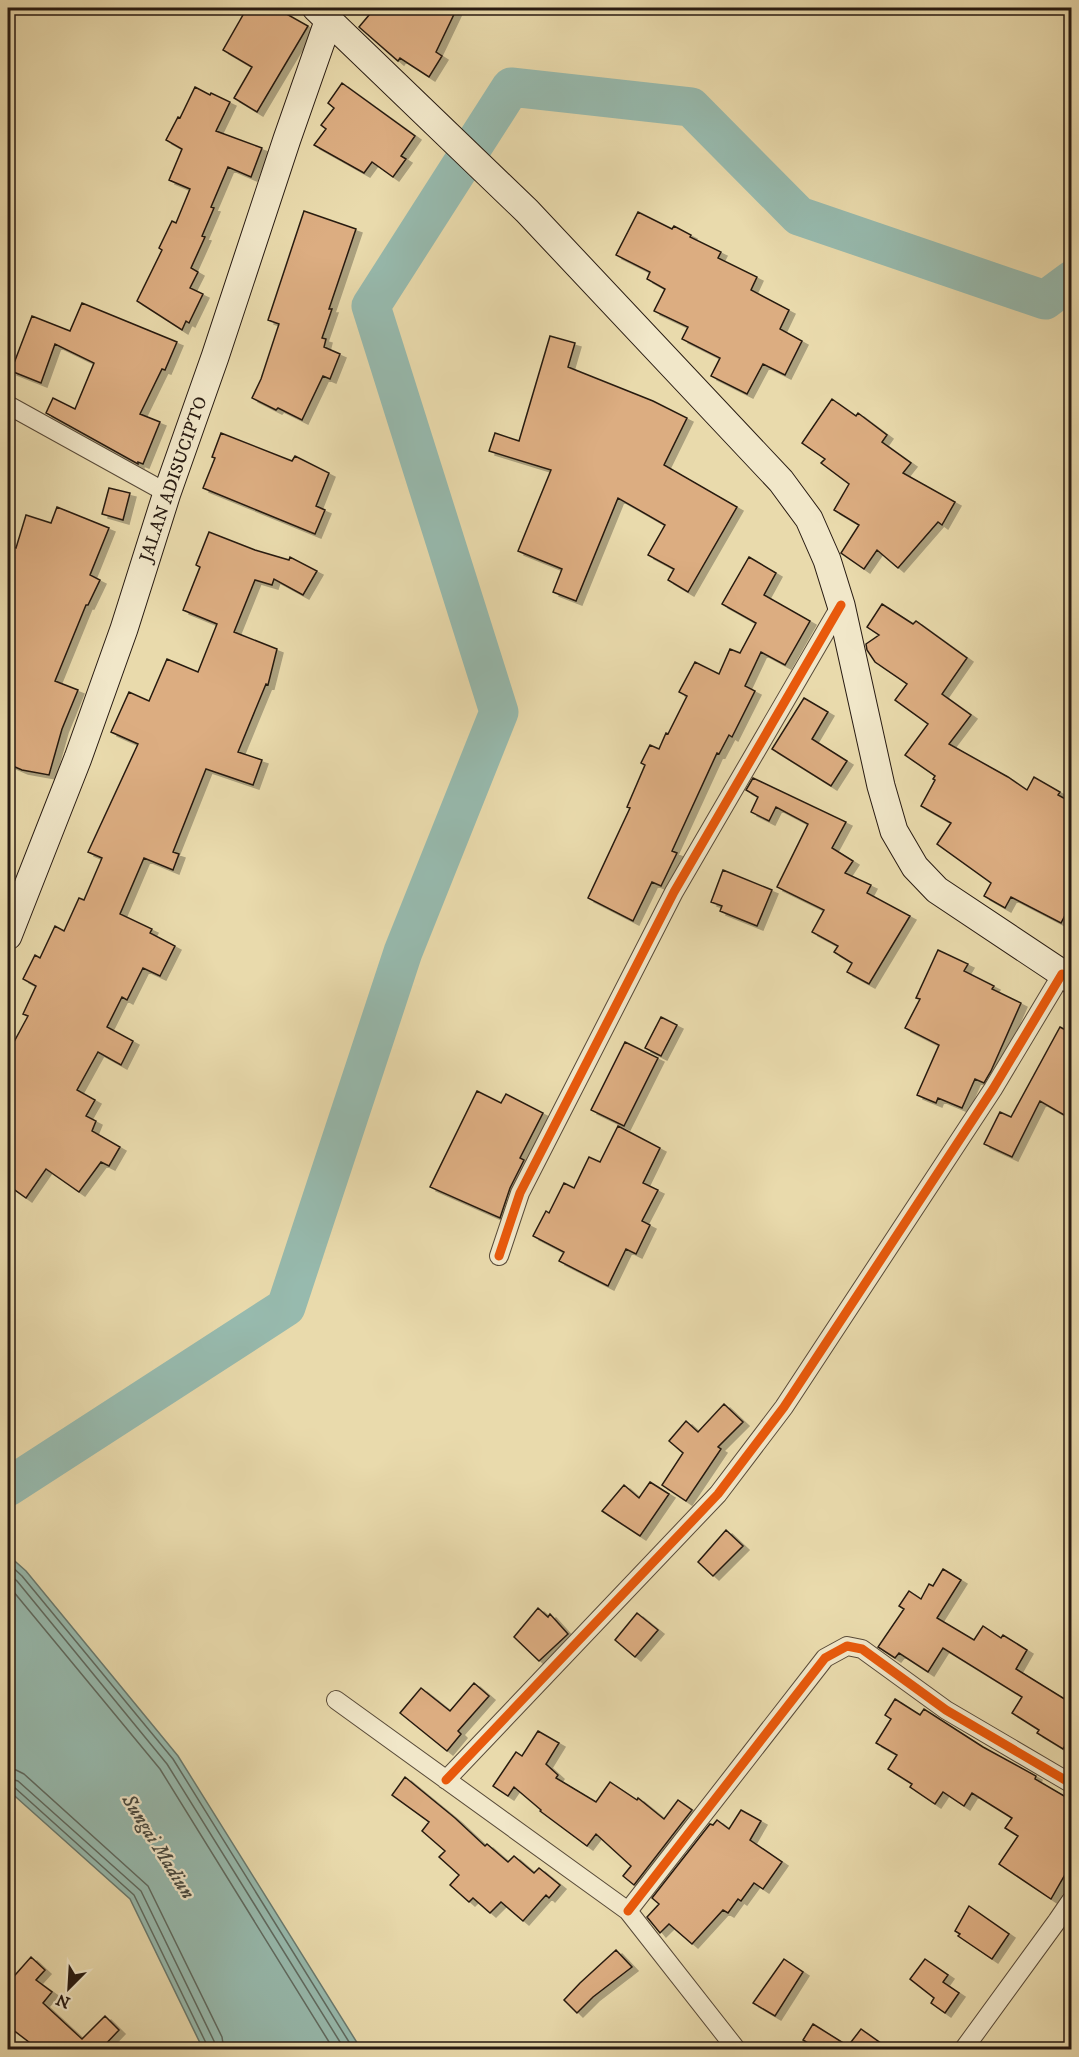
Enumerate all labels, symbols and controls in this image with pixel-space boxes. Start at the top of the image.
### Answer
street label: JALAN ADISUCIPTO [135,394,213,567]
water label: Sungai Madiun [115,1789,200,1904]
north arrow [39,1958,99,2018]
text: N [53,1989,73,2013]

